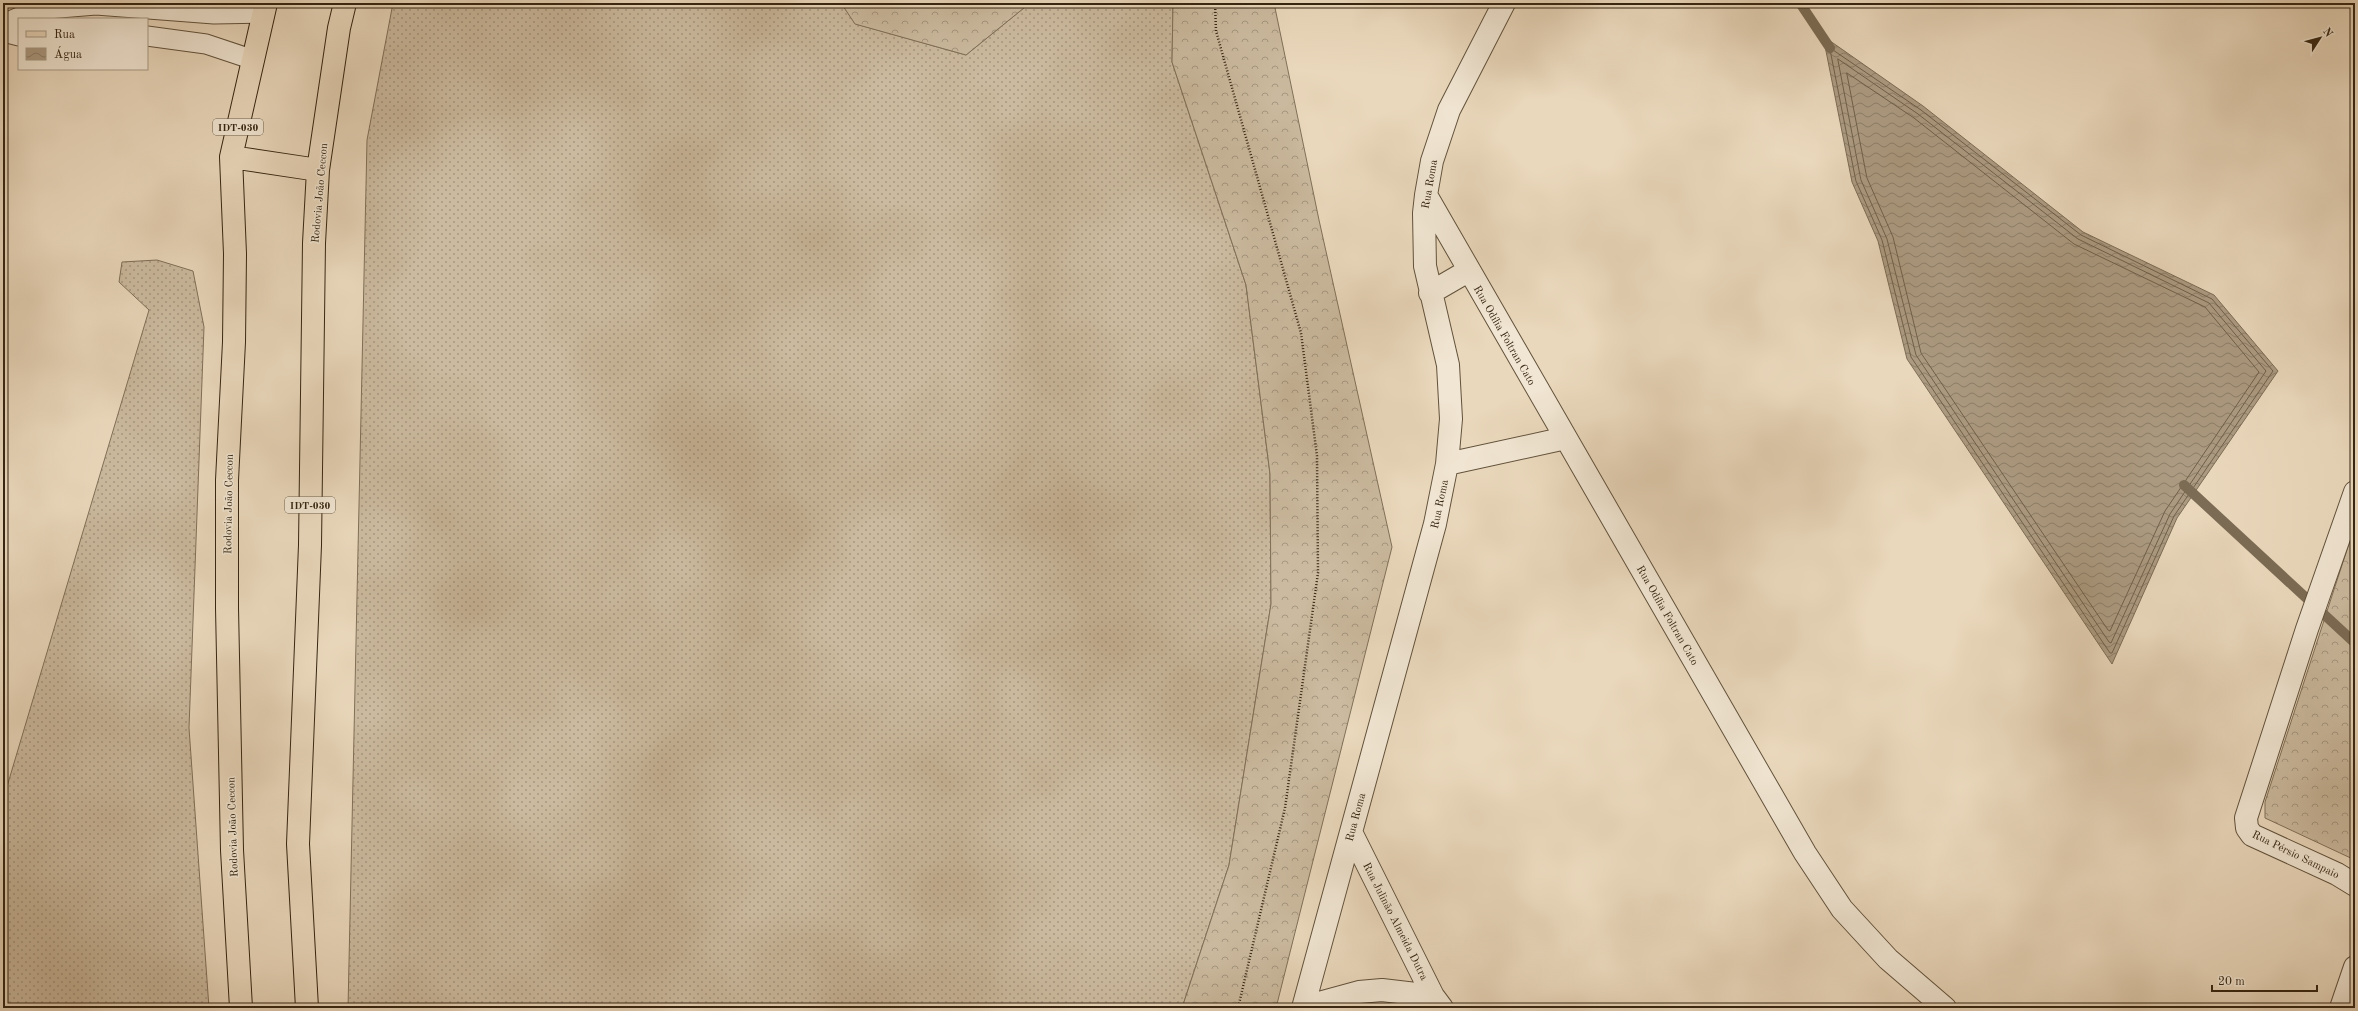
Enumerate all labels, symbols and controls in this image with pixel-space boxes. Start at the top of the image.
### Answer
legend [18,18,148,70]
north arrow [2300,18,2340,58]
text: N [2320,26,2334,40]
text: Rua [54,29,75,41]
text: Água [54,46,82,61]
road number: IDT-030 [213,119,263,135]
street label: Rodovia João Ceccon [311,143,330,244]
street label: Rua Roma [1421,158,1440,210]
street label: Rua Odília Foltran Cato [1471,284,1537,387]
street label: Rodovia João Ceccon [223,454,236,554]
street label: Rua Roma [1430,478,1451,530]
road number: IDT-030 [285,497,335,513]
street label: Rua Odília Foltran Cato [1634,564,1700,667]
street label: Rodovia João Ceccon [226,777,241,877]
street label: Rua Roma [1345,791,1368,843]
street label: Rua Pérsio Sampaio [2250,829,2341,881]
street label: Rua Julinão Almeida Dutra [1360,861,1429,983]
scale bar [2212,967,2317,993]
text: 20 m [2218,976,2245,988]

